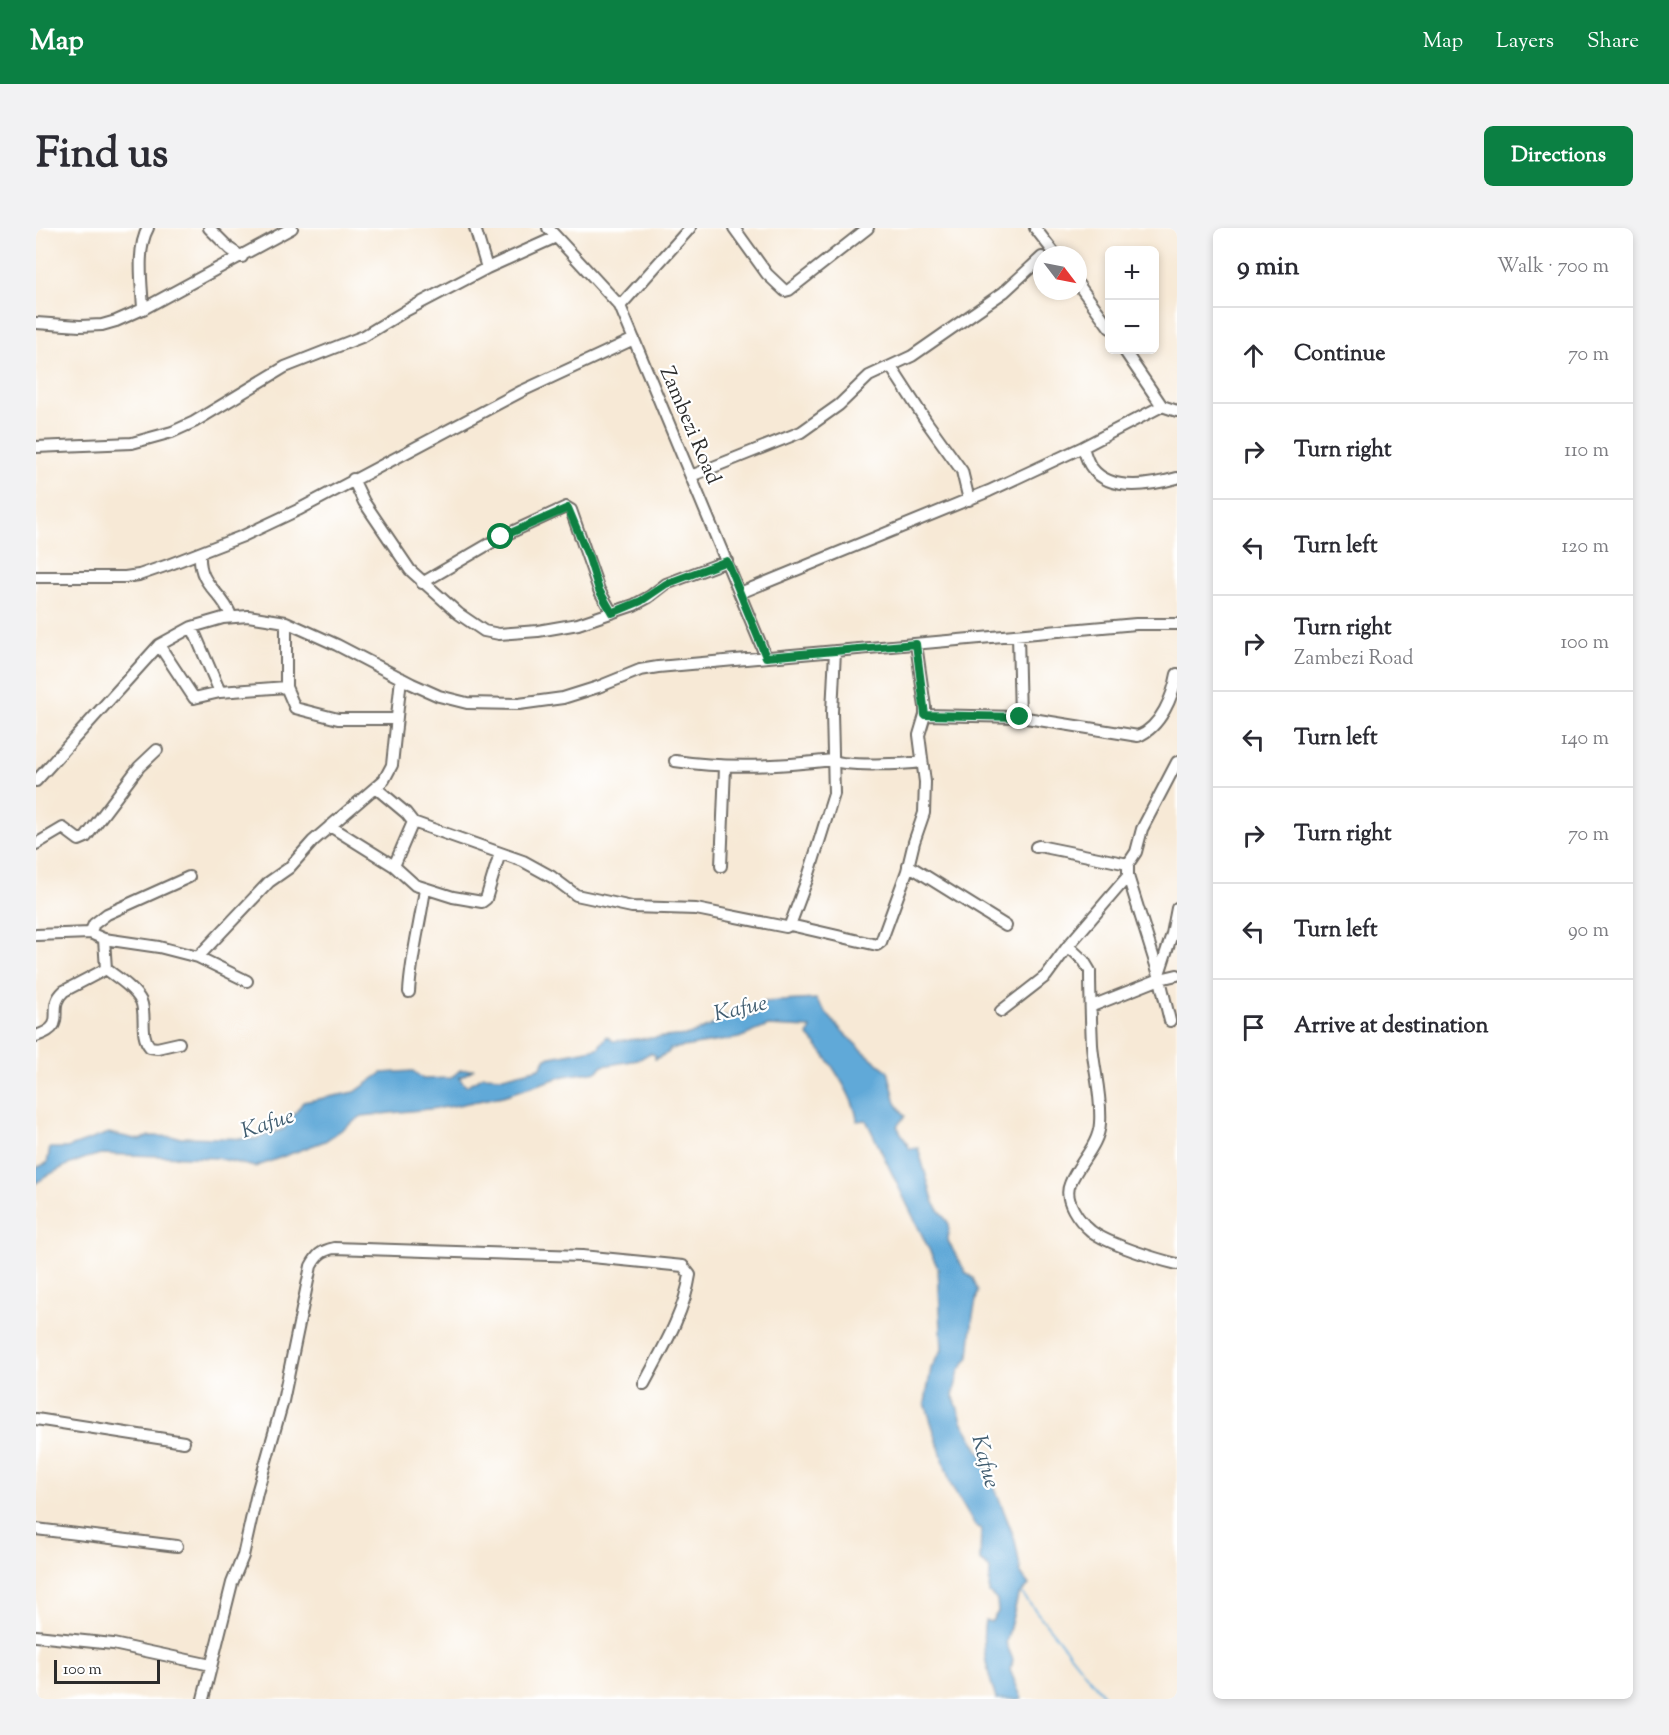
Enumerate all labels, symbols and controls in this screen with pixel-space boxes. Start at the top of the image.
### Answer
text: Map [30,22,84,62]
text: Map [1423,27,1463,57]
text: Layers [1496,27,1554,57]
text: Share [1587,27,1639,57]
text: Find us [36,126,168,186]
button: Directions [1484,126,1633,186]
north arrow [1033,246,1087,300]
map controls [1105,246,1159,354]
button: + [1105,246,1159,300]
text: 9 min [1237,249,1299,286]
text: Walk · 700 m [1497,253,1609,282]
button: − [1105,300,1159,354]
icon: ahead [1237,339,1270,372]
text: Continue [1294,339,1385,371]
text: 70 m [1568,341,1609,370]
street label: Zambezi Road [651,362,728,490]
icon: right [1237,435,1270,468]
text: Turn right [1294,435,1391,467]
text: 110 m [1564,437,1609,466]
route start [487,523,513,549]
icon: left [1237,531,1270,564]
text: Turn left [1294,531,1377,563]
text: 120 m [1561,533,1609,562]
text: Turn right [1294,613,1391,645]
icon: right [1237,627,1270,660]
text: 100 m [1560,629,1609,658]
text: Zambezi Road [1294,645,1414,674]
route end [1006,703,1032,729]
icon: left [1237,723,1270,756]
text: Turn left [1294,723,1377,755]
text: 140 m [1561,725,1609,754]
icon: right [1237,819,1270,852]
text: Turn right [1294,819,1391,851]
text: 70 m [1568,821,1609,850]
icon: left [1237,915,1270,948]
text: Turn left [1294,915,1377,947]
text: 90 m [1568,917,1609,946]
water label: Kafue [711,988,771,1032]
icon: arrive [1237,1011,1270,1044]
text: Arrive at destination [1294,1011,1489,1043]
water label: Kafue [237,1101,299,1148]
water label: Kafue [962,1432,1007,1492]
scale bar [54,1657,160,1684]
text: 100 m [63,1659,102,1682]

